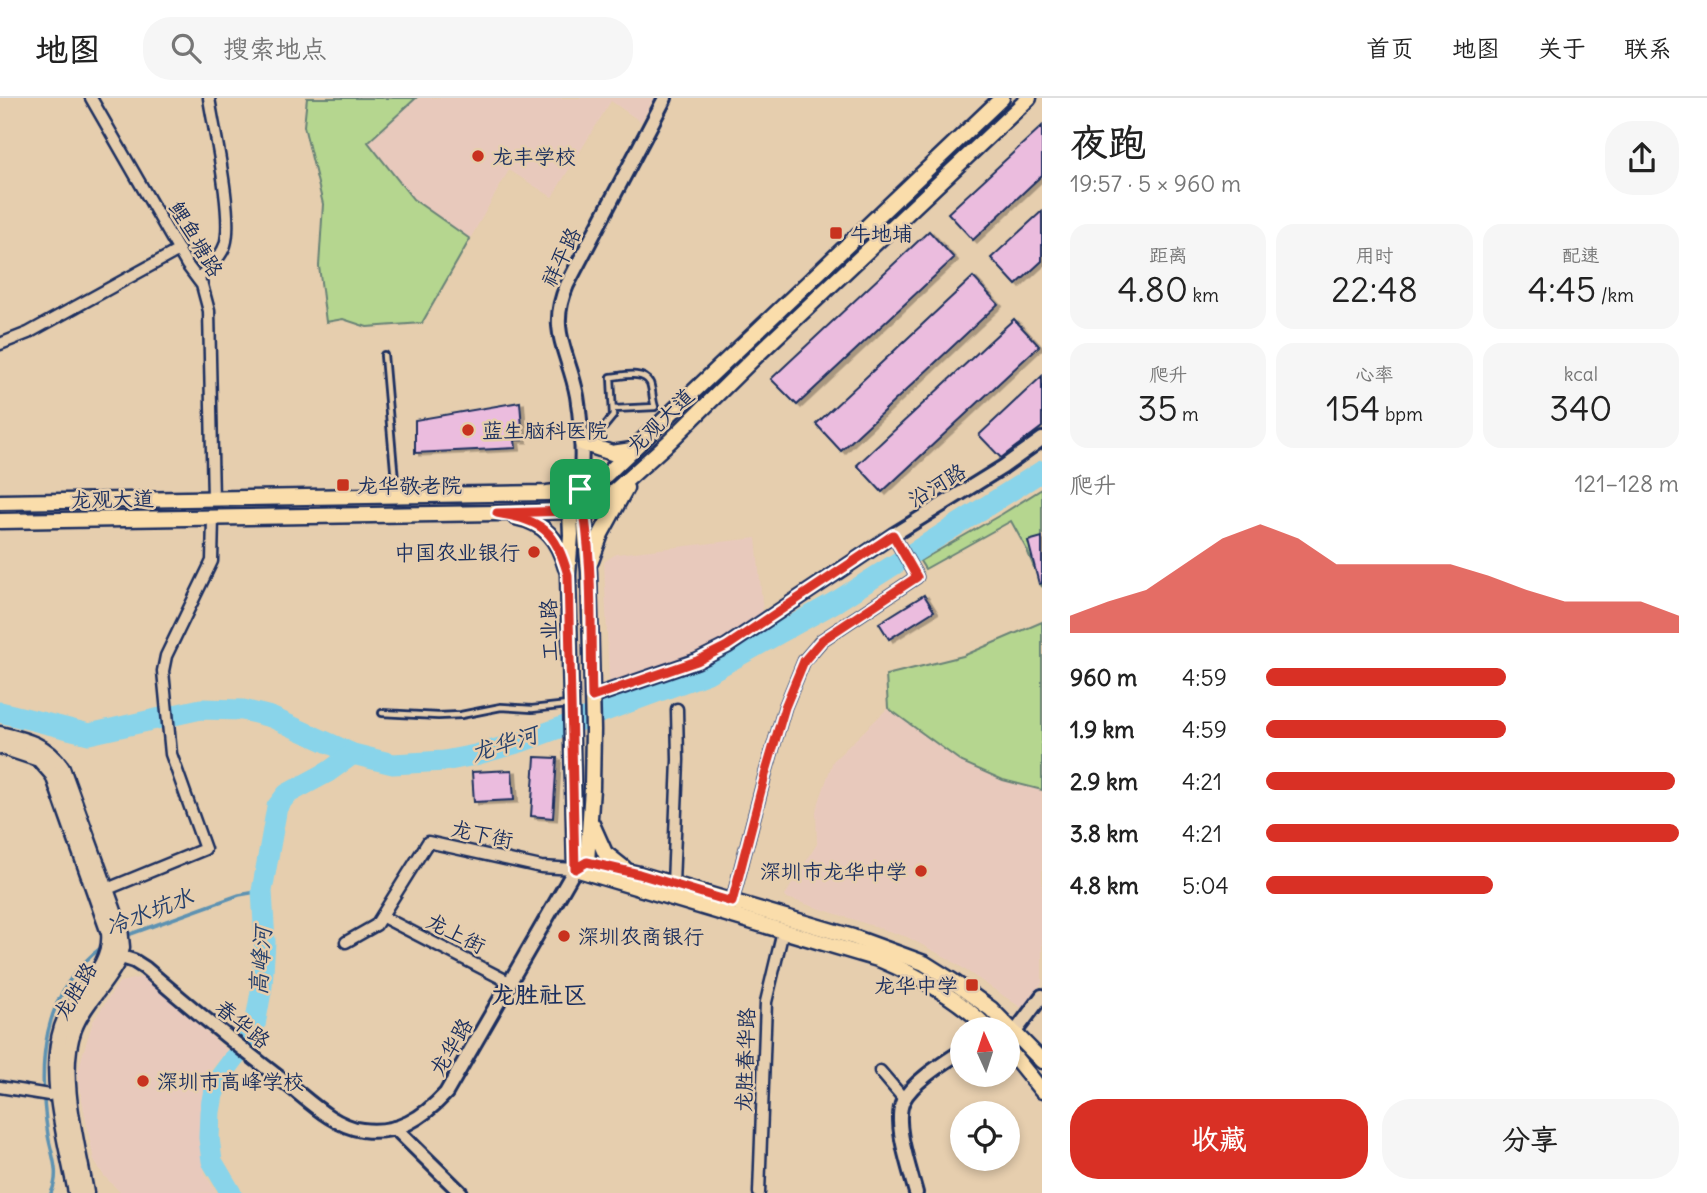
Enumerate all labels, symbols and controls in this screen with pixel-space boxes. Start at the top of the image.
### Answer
search box [143,17,633,80]
text: 地图 [35,28,101,70]
icon: search [167,29,205,67]
text: 搜索地点 [223,32,327,65]
text: 首页 [1366,33,1414,63]
text: 地图 [1452,33,1500,63]
text: 关于 [1538,33,1586,63]
text: 联系 [1624,33,1672,63]
text: 夜跑 [1070,119,1146,166]
button: share [1605,121,1679,195]
place label: 龙丰学校 [492,143,576,170]
marker: 龙丰学校 [470,148,486,164]
text: 19:57 · 5 × 960 m [1070,169,1241,198]
street label: 鲤鱼塘路 [163,196,229,282]
place label: 牛地埔 [850,220,913,247]
street label: 祥平路 [535,223,587,291]
marker: 牛地埔 [828,225,844,241]
text: 距离 [1149,243,1187,267]
text: 用时 [1355,243,1394,267]
text: 配速 [1562,243,1600,267]
text: 4.80 [1117,267,1188,311]
text: 22:48 [1331,267,1418,311]
text: 4:45 [1528,267,1596,311]
text: km [1188,283,1219,307]
text: /km [1596,283,1634,307]
text: 爬升 [1149,362,1187,386]
text: 心率 [1355,362,1394,386]
text: kcal [1564,362,1598,386]
street label: 龙观大道 [620,382,700,460]
text: 35 [1138,386,1178,430]
text: 154 [1326,386,1380,430]
text: 340 [1549,386,1612,430]
text: m [1178,402,1199,426]
text: bpm [1380,402,1423,426]
place label: 蓝生脑科医院 [482,417,608,444]
marker: 蓝生脑科医院 [460,422,476,438]
street label: 沿河路 [903,457,971,513]
pin [550,459,610,519]
text: 121–128 m [1574,469,1679,498]
icon: arrive [561,470,599,508]
text: 爬升 [1070,470,1116,499]
place label: 龙华敬老院 [357,472,462,499]
marker: 龙华敬老院 [335,477,351,493]
street label: 龙观大道 [70,485,154,513]
place label: 中国农业银行 [394,539,520,566]
marker: 中国农业银行 [526,544,542,560]
street label: 工业路 [534,598,564,662]
text: 960 m [1070,663,1137,692]
text: 4:59 [1182,663,1227,692]
text: 1.9 km [1070,715,1135,744]
text: 4:59 [1182,715,1227,744]
water label: 龙华河 [467,718,545,767]
text: 2.9 km [1070,767,1138,796]
text: 4:21 [1182,767,1222,796]
street label: 龙下街 [448,814,516,854]
text: 3.8 km [1070,819,1138,848]
text: 4:21 [1182,819,1222,848]
place label: 深圳市龙华中学 [760,858,907,885]
marker: 深圳市龙华中学 [913,863,929,879]
text: 4.8 km [1070,871,1139,900]
text: 5:04 [1182,871,1229,900]
water label: 冷水坑水 [101,881,198,941]
street label: 龙上街 [422,907,490,959]
water label: 高峰河 [243,922,277,996]
place label: 深圳农商银行 [578,923,704,950]
marker: 深圳农商银行 [556,928,572,944]
street label: 龙胜路 [47,957,103,1025]
place label: 龙华中学 [874,972,958,999]
marker: 龙华中学 [964,977,980,993]
district label: 龙胜社区 [491,979,587,1009]
street label: 春华路 [210,994,276,1054]
street label: 龙胜春华路 [730,1007,760,1113]
street label: 龙华路 [423,1013,479,1081]
north arrow [950,1017,1020,1087]
map controls [950,1017,1020,1171]
place label: 深圳市高峰学校 [157,1068,304,1095]
marker: 深圳市高峰学校 [135,1073,151,1089]
button: 收藏 [1070,1099,1368,1179]
button: 分享 [1382,1099,1679,1179]
button: locate [950,1101,1020,1171]

